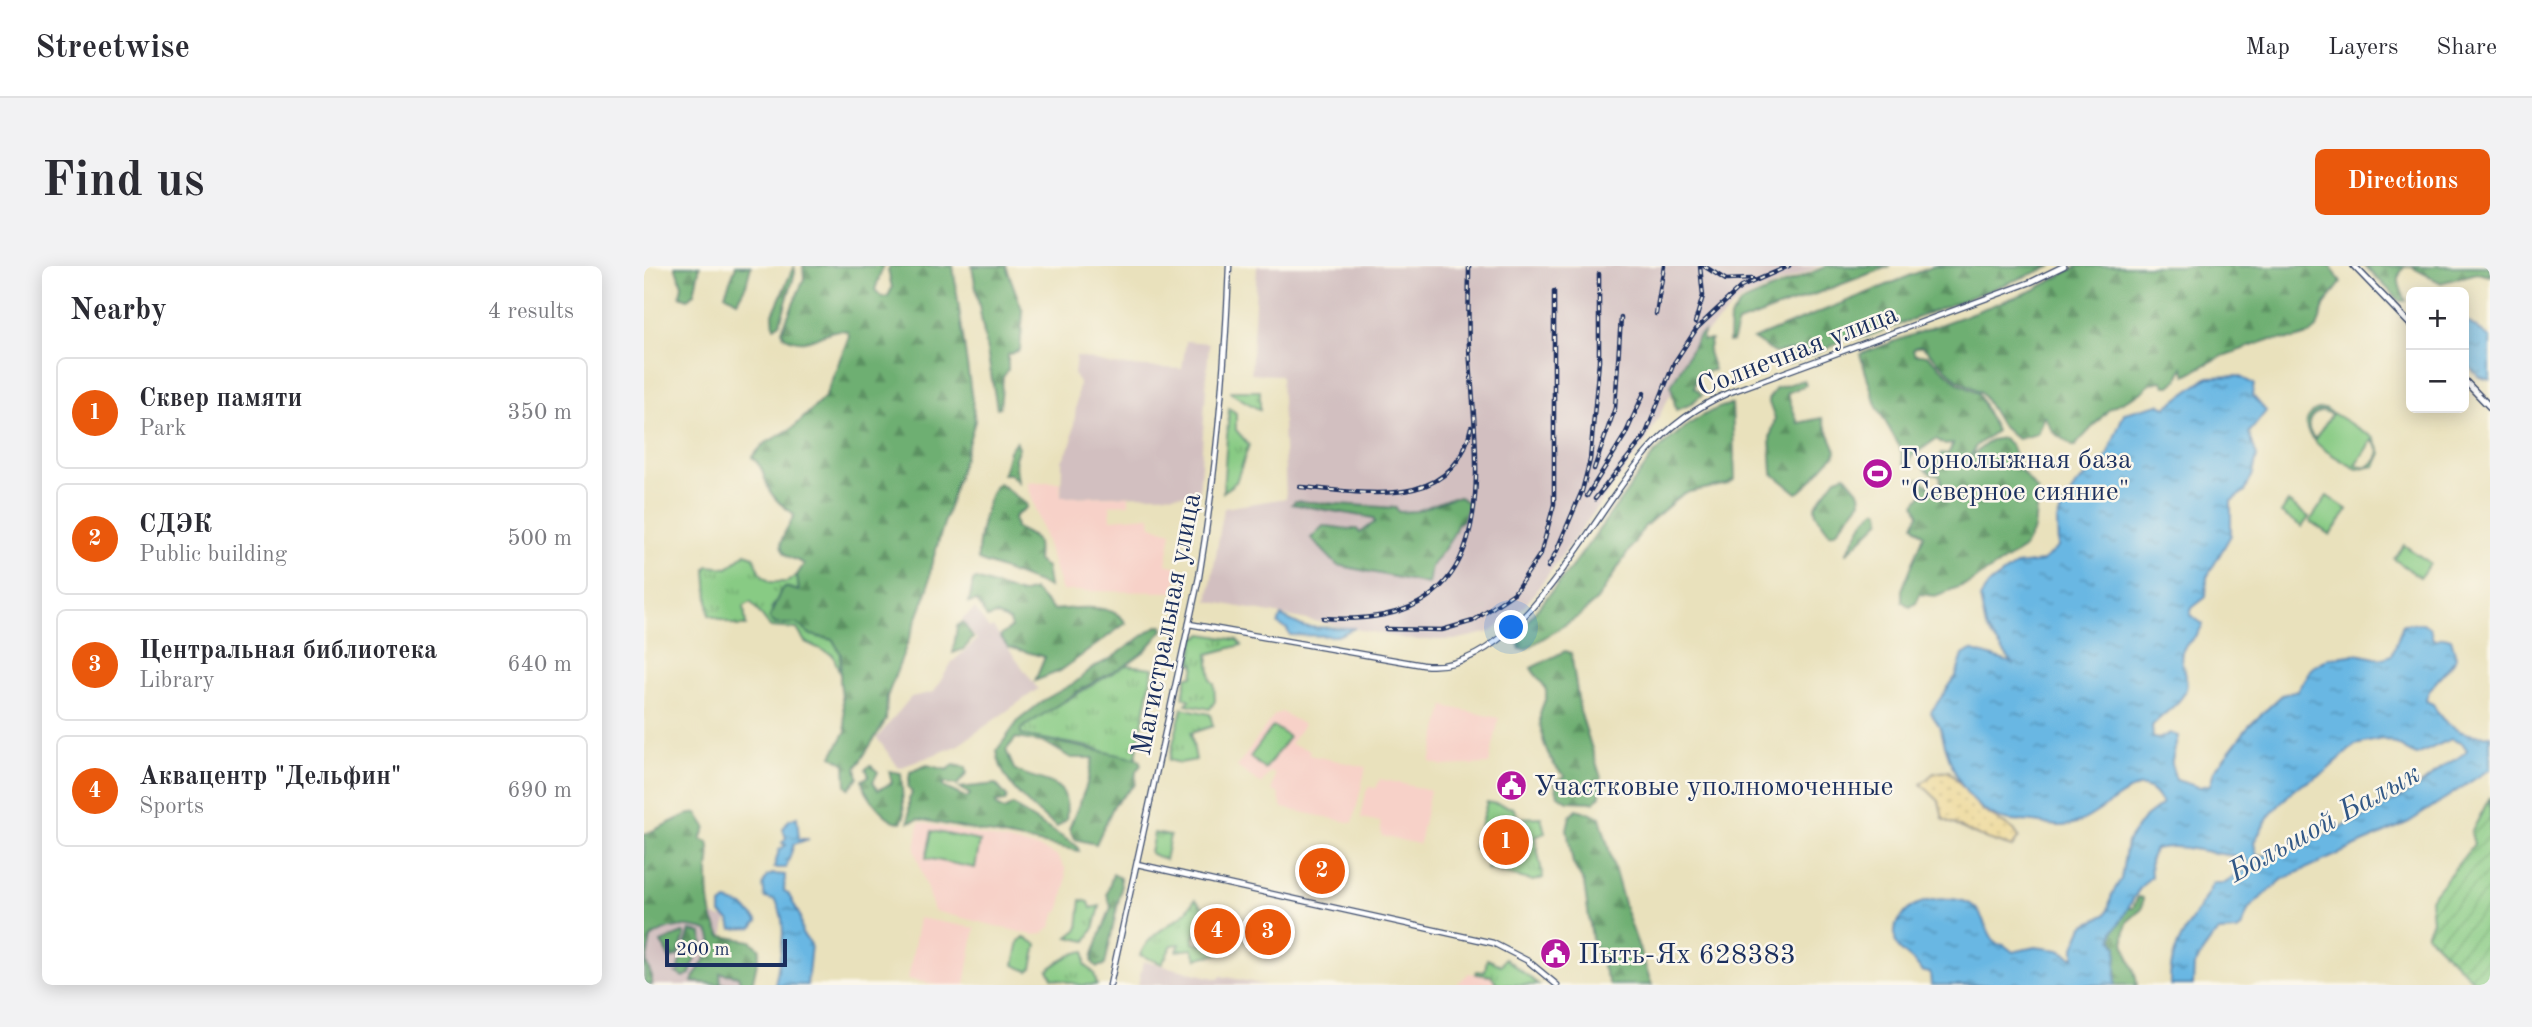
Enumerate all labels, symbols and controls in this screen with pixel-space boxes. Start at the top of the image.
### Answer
text: Streetwise [35,32,190,65]
text: Map [2246,36,2290,60]
text: Layers [2328,36,2398,60]
text: Share [2436,36,2497,60]
button: Directions [2315,149,2490,215]
text: Find us [42,158,205,207]
map controls [2406,287,2469,413]
button: + [2406,287,2469,350]
text: Nearby [70,296,167,326]
text: 4 results [488,300,574,323]
street label: Солнечная улица [1694,301,1902,403]
button: − [2406,350,2469,413]
text: Сквер памяти [139,386,302,412]
text: 1 [88,401,102,424]
text: 350 m [507,401,572,424]
text: Park [139,417,186,440]
place label: Горнолыжная база "Северное сияние" [1900,447,2132,507]
sports icon: Горнолыжная база "Северное сияние" [1860,457,1894,491]
street label: Магистральная улица [1129,491,1207,758]
text: СДЭК [139,512,212,538]
text: 2 [88,527,102,550]
text: 500 m [507,527,572,550]
text: Public building [139,543,287,566]
your location [1494,610,1528,644]
text: Центральная библиотека [139,638,437,664]
text: 3 [88,653,102,676]
text: 640 m [507,653,572,676]
text: Library [139,669,215,692]
water label: Большой Балык [2223,759,2426,889]
text: Аквацентр "Дельфин" [139,764,401,790]
public building icon: Участковые уполномоченные [1494,768,1528,802]
place label: Участковые уполномоченные [1534,774,1893,802]
text: 4 [88,779,102,802]
text: 690 m [507,779,572,802]
text: Sports [139,795,204,818]
pin: 1 [1483,816,1529,868]
pin: 2 [1299,845,1345,897]
pin: 4 [1194,905,1240,957]
pin: 3 [1245,906,1291,958]
scale bar [665,936,788,968]
public building icon: Пыть-Ях 628383 [1538,936,1572,970]
text: 200 m [676,941,729,960]
place label: Пыть-Ях 628383 [1578,942,1796,970]

